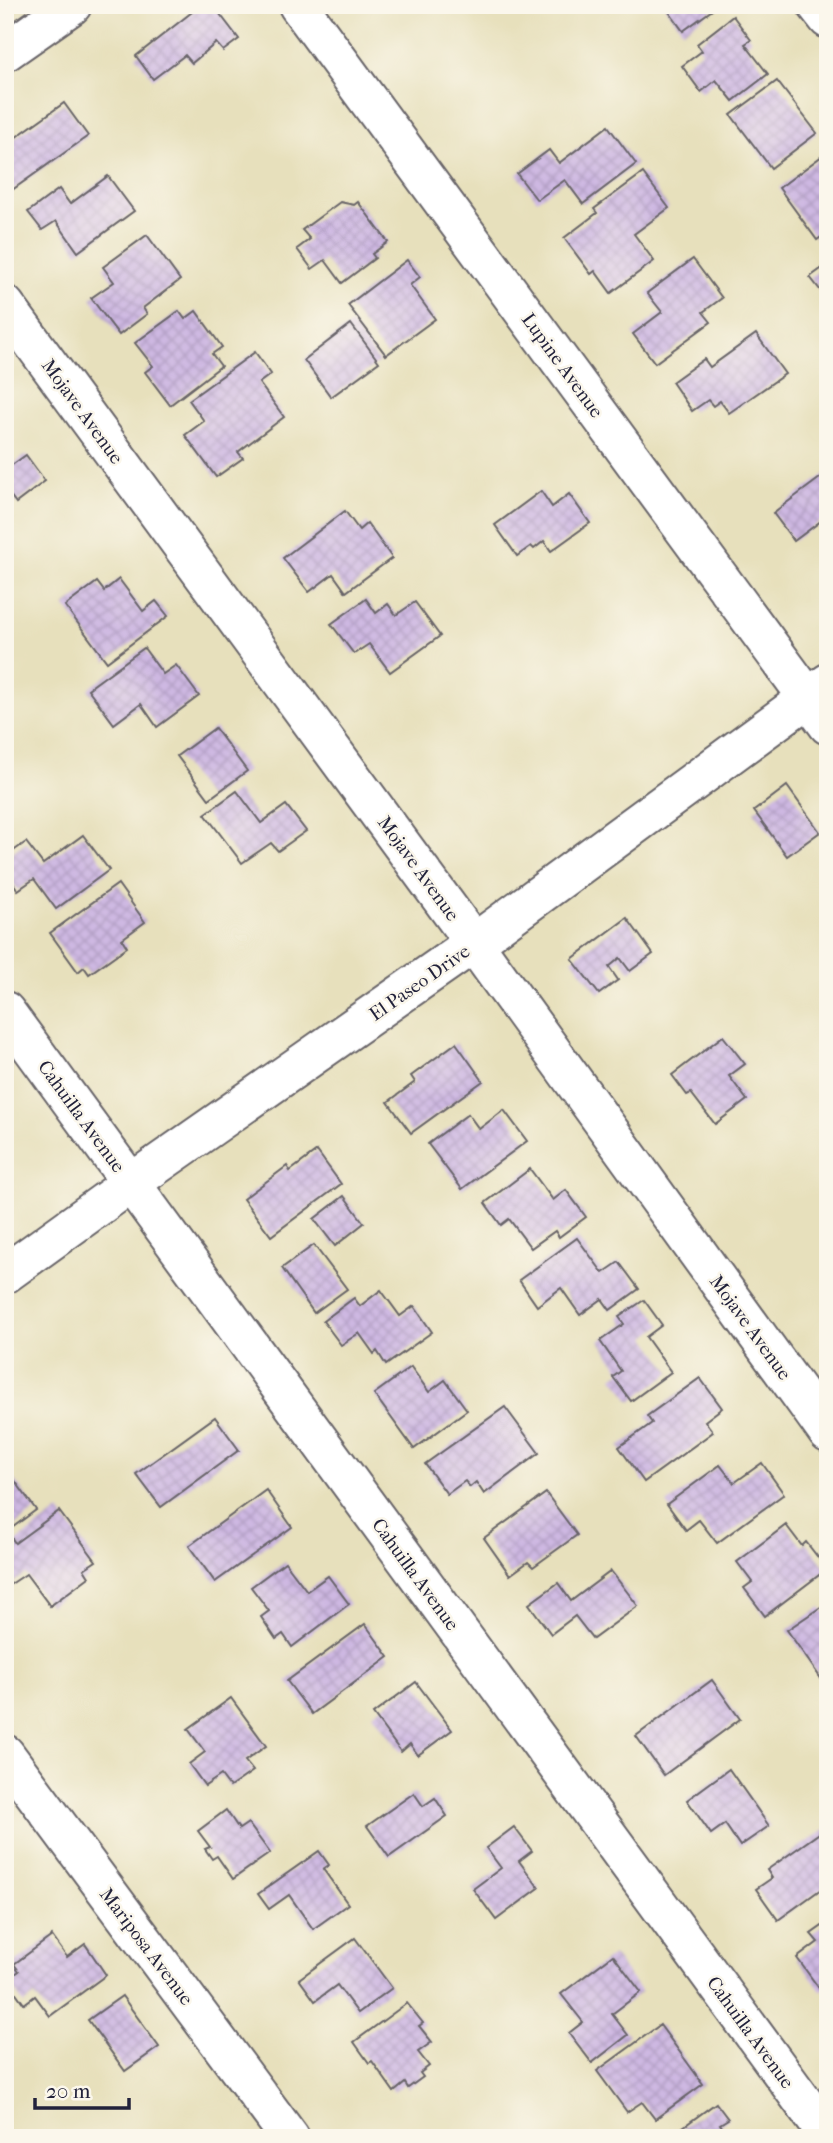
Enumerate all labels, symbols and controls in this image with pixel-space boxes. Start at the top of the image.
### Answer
street label: Lupine Avenue [517,309,607,422]
street label: Mojave Avenue [37,355,128,468]
street label: Mojave Avenue [373,812,464,925]
street label: El Paseo Drive [365,940,474,1026]
street label: Cahuilla Avenue [33,1056,129,1177]
street label: Mojave Avenue [705,1271,796,1384]
street label: Cahuilla Avenue [367,1514,463,1635]
street label: Mariposa Avenue [95,1884,197,2010]
street label: Cahuilla Avenue [702,1972,798,2093]
scale bar [35,2066,130,2110]
text: 20 m [46,2079,91,2103]

